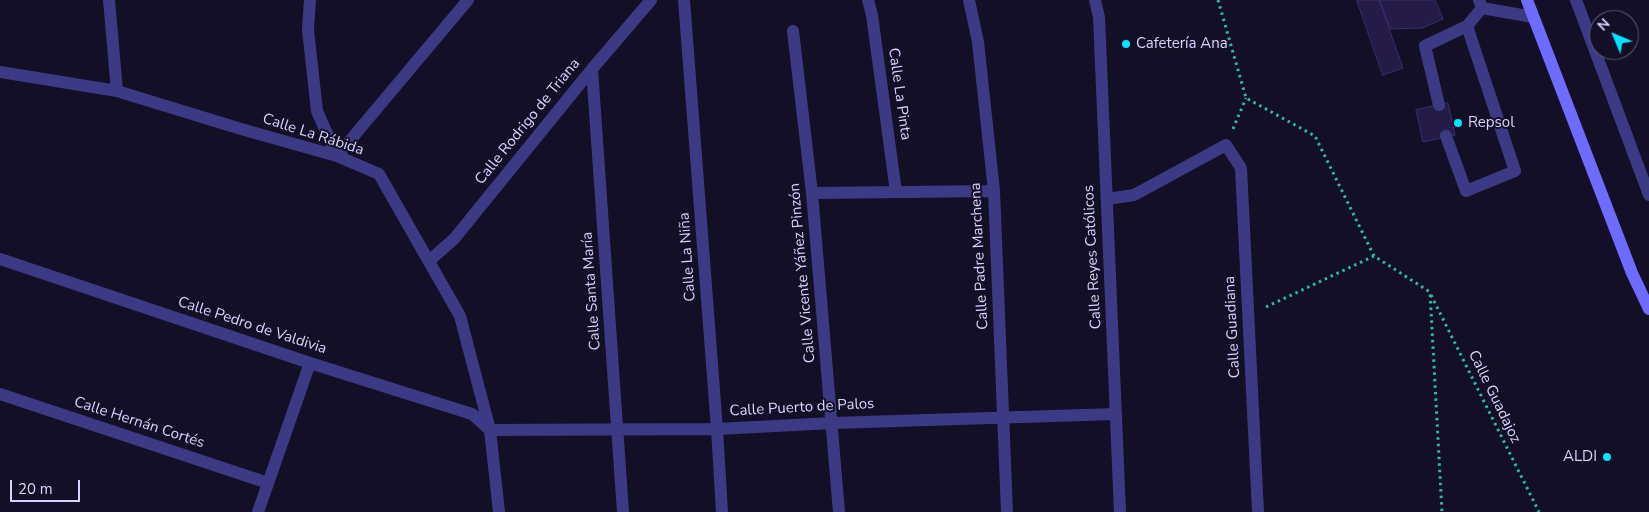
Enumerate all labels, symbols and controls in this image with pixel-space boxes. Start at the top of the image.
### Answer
north arrow [1589,10,1639,60]
text: N [1593,14,1614,35]
place label: Cafetería Ana [1136,35,1228,53]
marker: Cafetería Ana [1120,38,1132,50]
street label: Calle La Pinta [884,47,914,141]
street label: Calle Rodrigo de Triana [472,55,584,189]
street label: Calle La Rábida [260,110,366,160]
place label: Repsol [1468,114,1515,132]
marker: Repsol [1452,117,1464,129]
street label: Calle Vicente Yáñez Pinzón [786,182,820,364]
street label: Calle Padre Marchena [967,182,993,330]
street label: Calle Reyes Católicos [1080,184,1106,330]
street label: Calle La Niña [676,212,700,302]
street label: Calle Santa María [579,231,605,351]
street label: Calle Guadiana [1221,275,1245,379]
street label: Calle Pedro de Valdivia [175,293,329,359]
street label: Calle Guadajoz [1464,348,1524,446]
street label: Calle Hernán Cortés [72,393,206,453]
street label: Calle Puerto de Palos [729,395,875,421]
place label: ALDI [1563,448,1597,466]
marker: ALDI [1601,451,1613,463]
scale bar [12,470,82,502]
text: 20 m [18,479,53,499]

